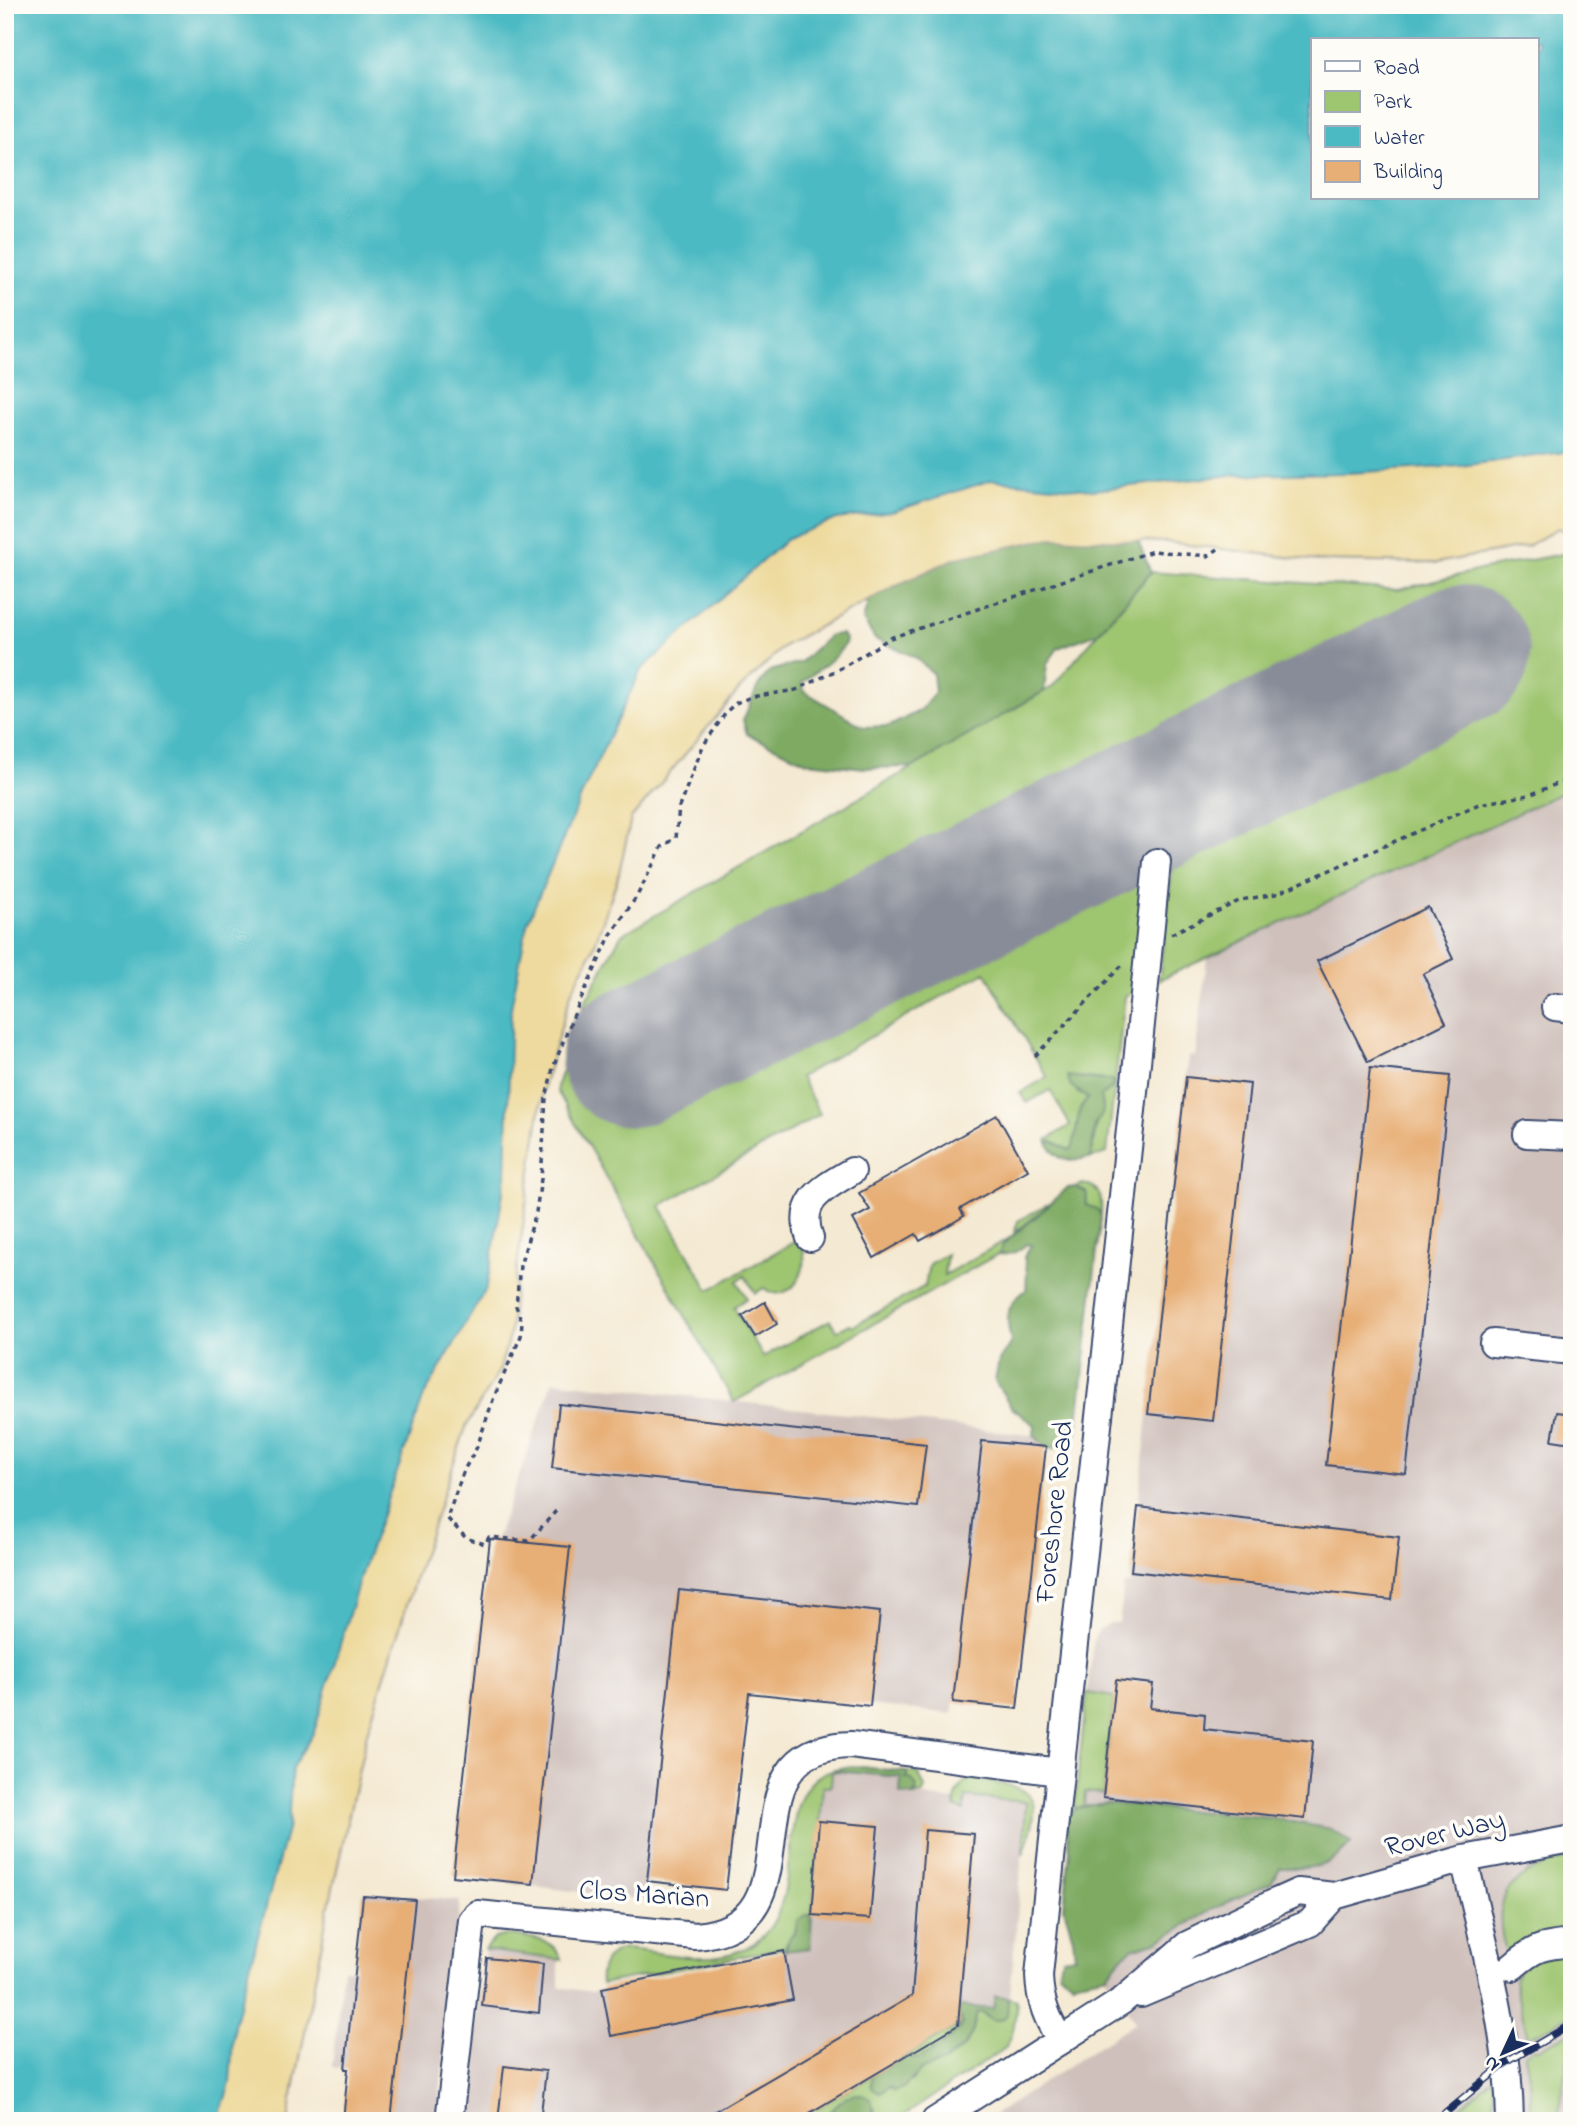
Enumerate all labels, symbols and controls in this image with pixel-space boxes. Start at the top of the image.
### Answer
legend [1311,38,1538,200]
text: Road [1374,54,1420,84]
text: Park [1374,88,1413,118]
text: Water [1374,124,1425,154]
text: Building [1373,158,1443,190]
street label: Foreshore Road [1026,1419,1086,1606]
street label: Rover Way [1381,1800,1509,1870]
street label: Clos Marian [577,1871,711,1921]
north arrow [1468,2018,1538,2088]
text: N [1478,2049,1507,2077]

